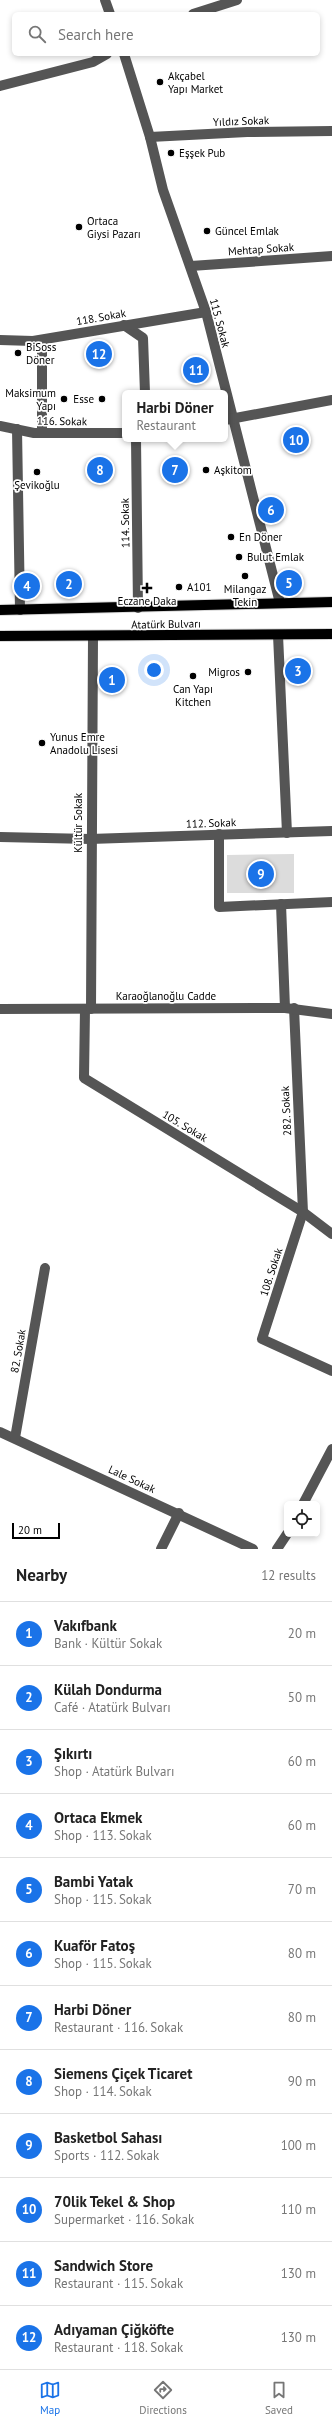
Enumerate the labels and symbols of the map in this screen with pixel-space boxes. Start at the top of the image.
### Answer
place label: Akçabel Yapı Market [168,69,223,96]
marker: Akçabel Yapı Market [155,77,165,87]
street label: Yıldız Sokak [213,113,270,129]
place label: Eşşek Pub [179,146,225,160]
marker: Eşşek Pub [166,148,176,158]
place label: Ortaca Giysi Pazarı [87,214,141,241]
marker: Ortaca Giysi Pazarı [74,222,84,232]
place label: Güncel Emlak [215,224,280,238]
marker: Güncel Emlak [202,226,212,236]
street label: Mehtap Sokak [228,240,295,258]
street label: 115. Sokak [207,297,233,350]
street label: 118. Sokak [75,306,128,328]
pin: 12 [86,339,112,369]
place label: BiSoss Döner [26,340,57,367]
marker: BiSoss Döner [13,348,23,358]
pin: 11 [183,355,209,385]
place label: Maksimum Yapı [5,386,56,413]
place label: Esse [73,392,94,406]
marker: Maksimum Yapı [59,394,69,404]
marker: Esse [97,394,107,404]
street label: 116. Sokak [37,414,88,428]
pin: 10 [283,425,309,455]
pin: 8 [87,455,113,485]
pin: 7 [162,455,188,485]
place label: Aşkitom [214,463,252,477]
marker: Aşkitom [201,465,211,475]
marker: Şevikoğlu [32,467,42,477]
place label: Şevikoğlu [14,478,60,492]
pin: 6 [258,495,284,525]
street label: 114. Sokak [118,497,132,548]
place label: En Döner [239,530,283,544]
marker: En Döner [226,532,236,542]
place label: Bulut Emlak [247,550,305,564]
marker: Bulut Emlak [234,552,244,562]
pin: 5 [276,568,302,598]
pin: 2 [56,569,82,599]
pin: 4 [14,571,40,601]
marker: Milangaz Tekin [240,571,250,581]
place label: A101 [187,580,211,594]
marker: A101 [174,582,184,592]
place label: Milangaz Tekin [224,582,266,609]
marker: Eczane Daka [142,583,152,593]
place label: Eczane Daka [118,594,176,608]
street label: Atatürk Bulvarı [131,616,201,632]
pin: 3 [285,656,311,686]
your location [144,660,164,680]
pin: 1 [99,665,125,695]
place label: Migros [208,665,240,679]
marker: Migros [243,667,253,677]
marker: Can Yapı Kitchen [188,671,198,681]
place label: Can Yapı Kitchen [173,682,213,709]
place label: Yunus Emre Anadolu Lisesi [50,730,118,757]
marker: Yunus Emre Anadolu Lisesi [37,738,47,748]
street label: Kültür Sokak [71,792,85,853]
street label: 112. Sokak [186,815,237,831]
pin: 9 [248,859,274,889]
street label: Karaoğlanoğlu Cadde [116,989,217,1003]
street label: 282. Sokak [278,1085,294,1136]
street label: 105. Sokak [160,1107,211,1145]
street label: 108. Sokak [257,1245,286,1298]
street label: 82. Sokak [7,1327,29,1374]
street label: Lale Sokak [106,1462,158,1496]
scale bar [12,1521,60,1540]

